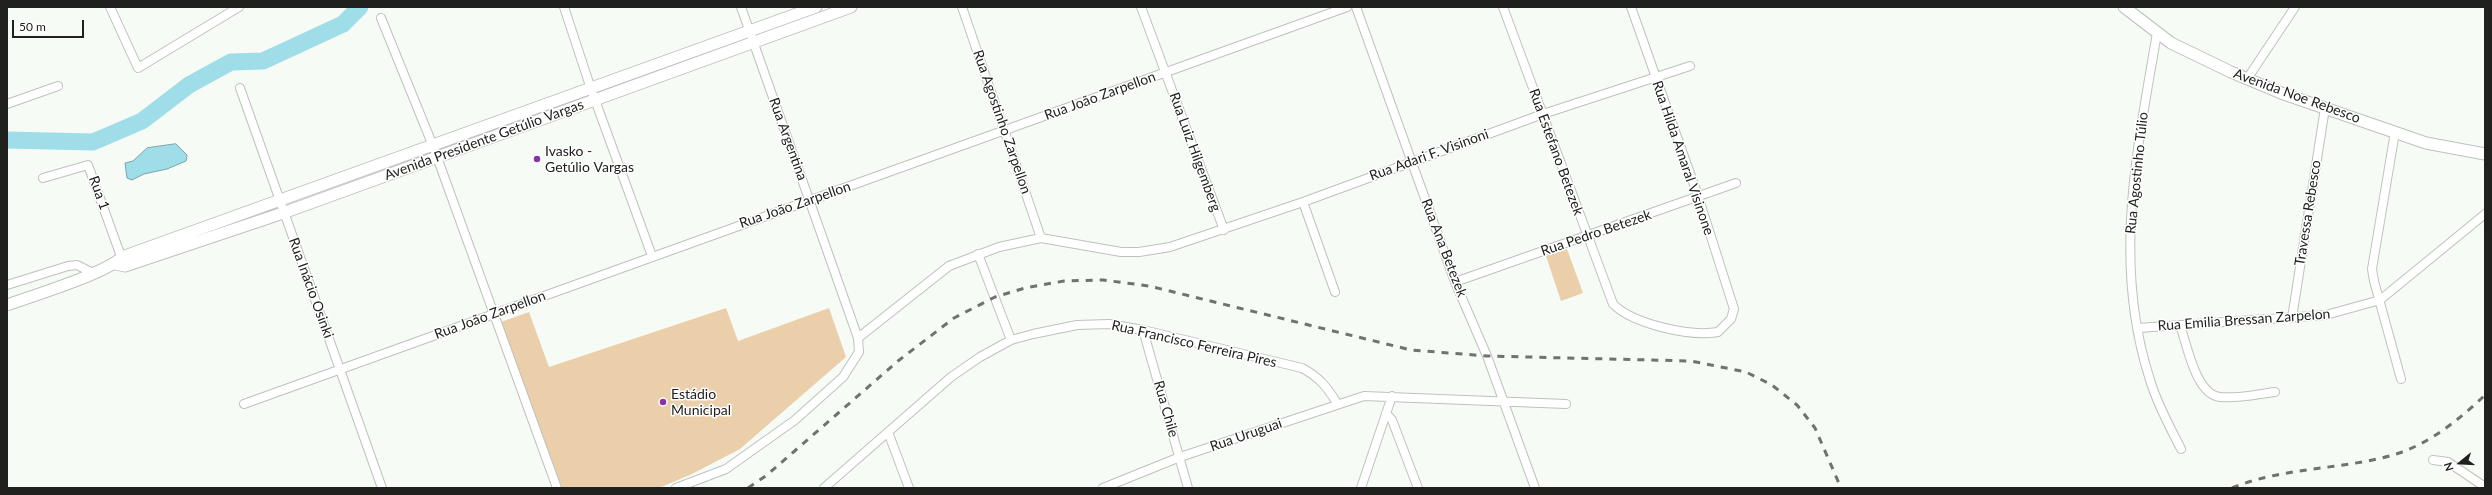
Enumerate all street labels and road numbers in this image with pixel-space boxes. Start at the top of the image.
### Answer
street label: Rua Agostinho Zarpellon [969,48,1035,196]
street label: Avenida Noe Rebesco [2231,65,2363,127]
street label: Rua João Zarpellon [1042,68,1158,124]
street label: Rua Hilda Amaral Visinone [1649,78,1717,238]
street label: Rua Estefano Betezek [1525,86,1587,218]
street label: Rua Luiz Hilgemberg [1166,90,1224,214]
street label: Rua Argentina [765,95,811,183]
street label: Avenida Presidente Getúlio Vargas [382,96,586,184]
street label: Rua Agostinho Túlio [2122,111,2152,235]
street label: Rua Adari F. Visinoni [1367,126,1491,184]
street label: Travessa Rebesco [2291,159,2325,267]
street label: Rua 1 [85,174,113,212]
street label: Rua João Zarpellon [737,178,853,232]
street label: Rua Ana Betezek [1418,196,1470,300]
street label: Rua Pedro Betezek [1539,206,1653,260]
street label: Rua Inácio Osinki [285,235,337,341]
street label: Rua João Zarpellon [432,287,548,343]
street label: Rua Emilia Bressan Zarpelon [2157,306,2331,334]
street label: Rua Francisco Ferreira Pires [1110,317,1278,371]
street label: Rua Chile [1150,379,1182,439]
street label: Rua Uruguai [1208,415,1284,455]

